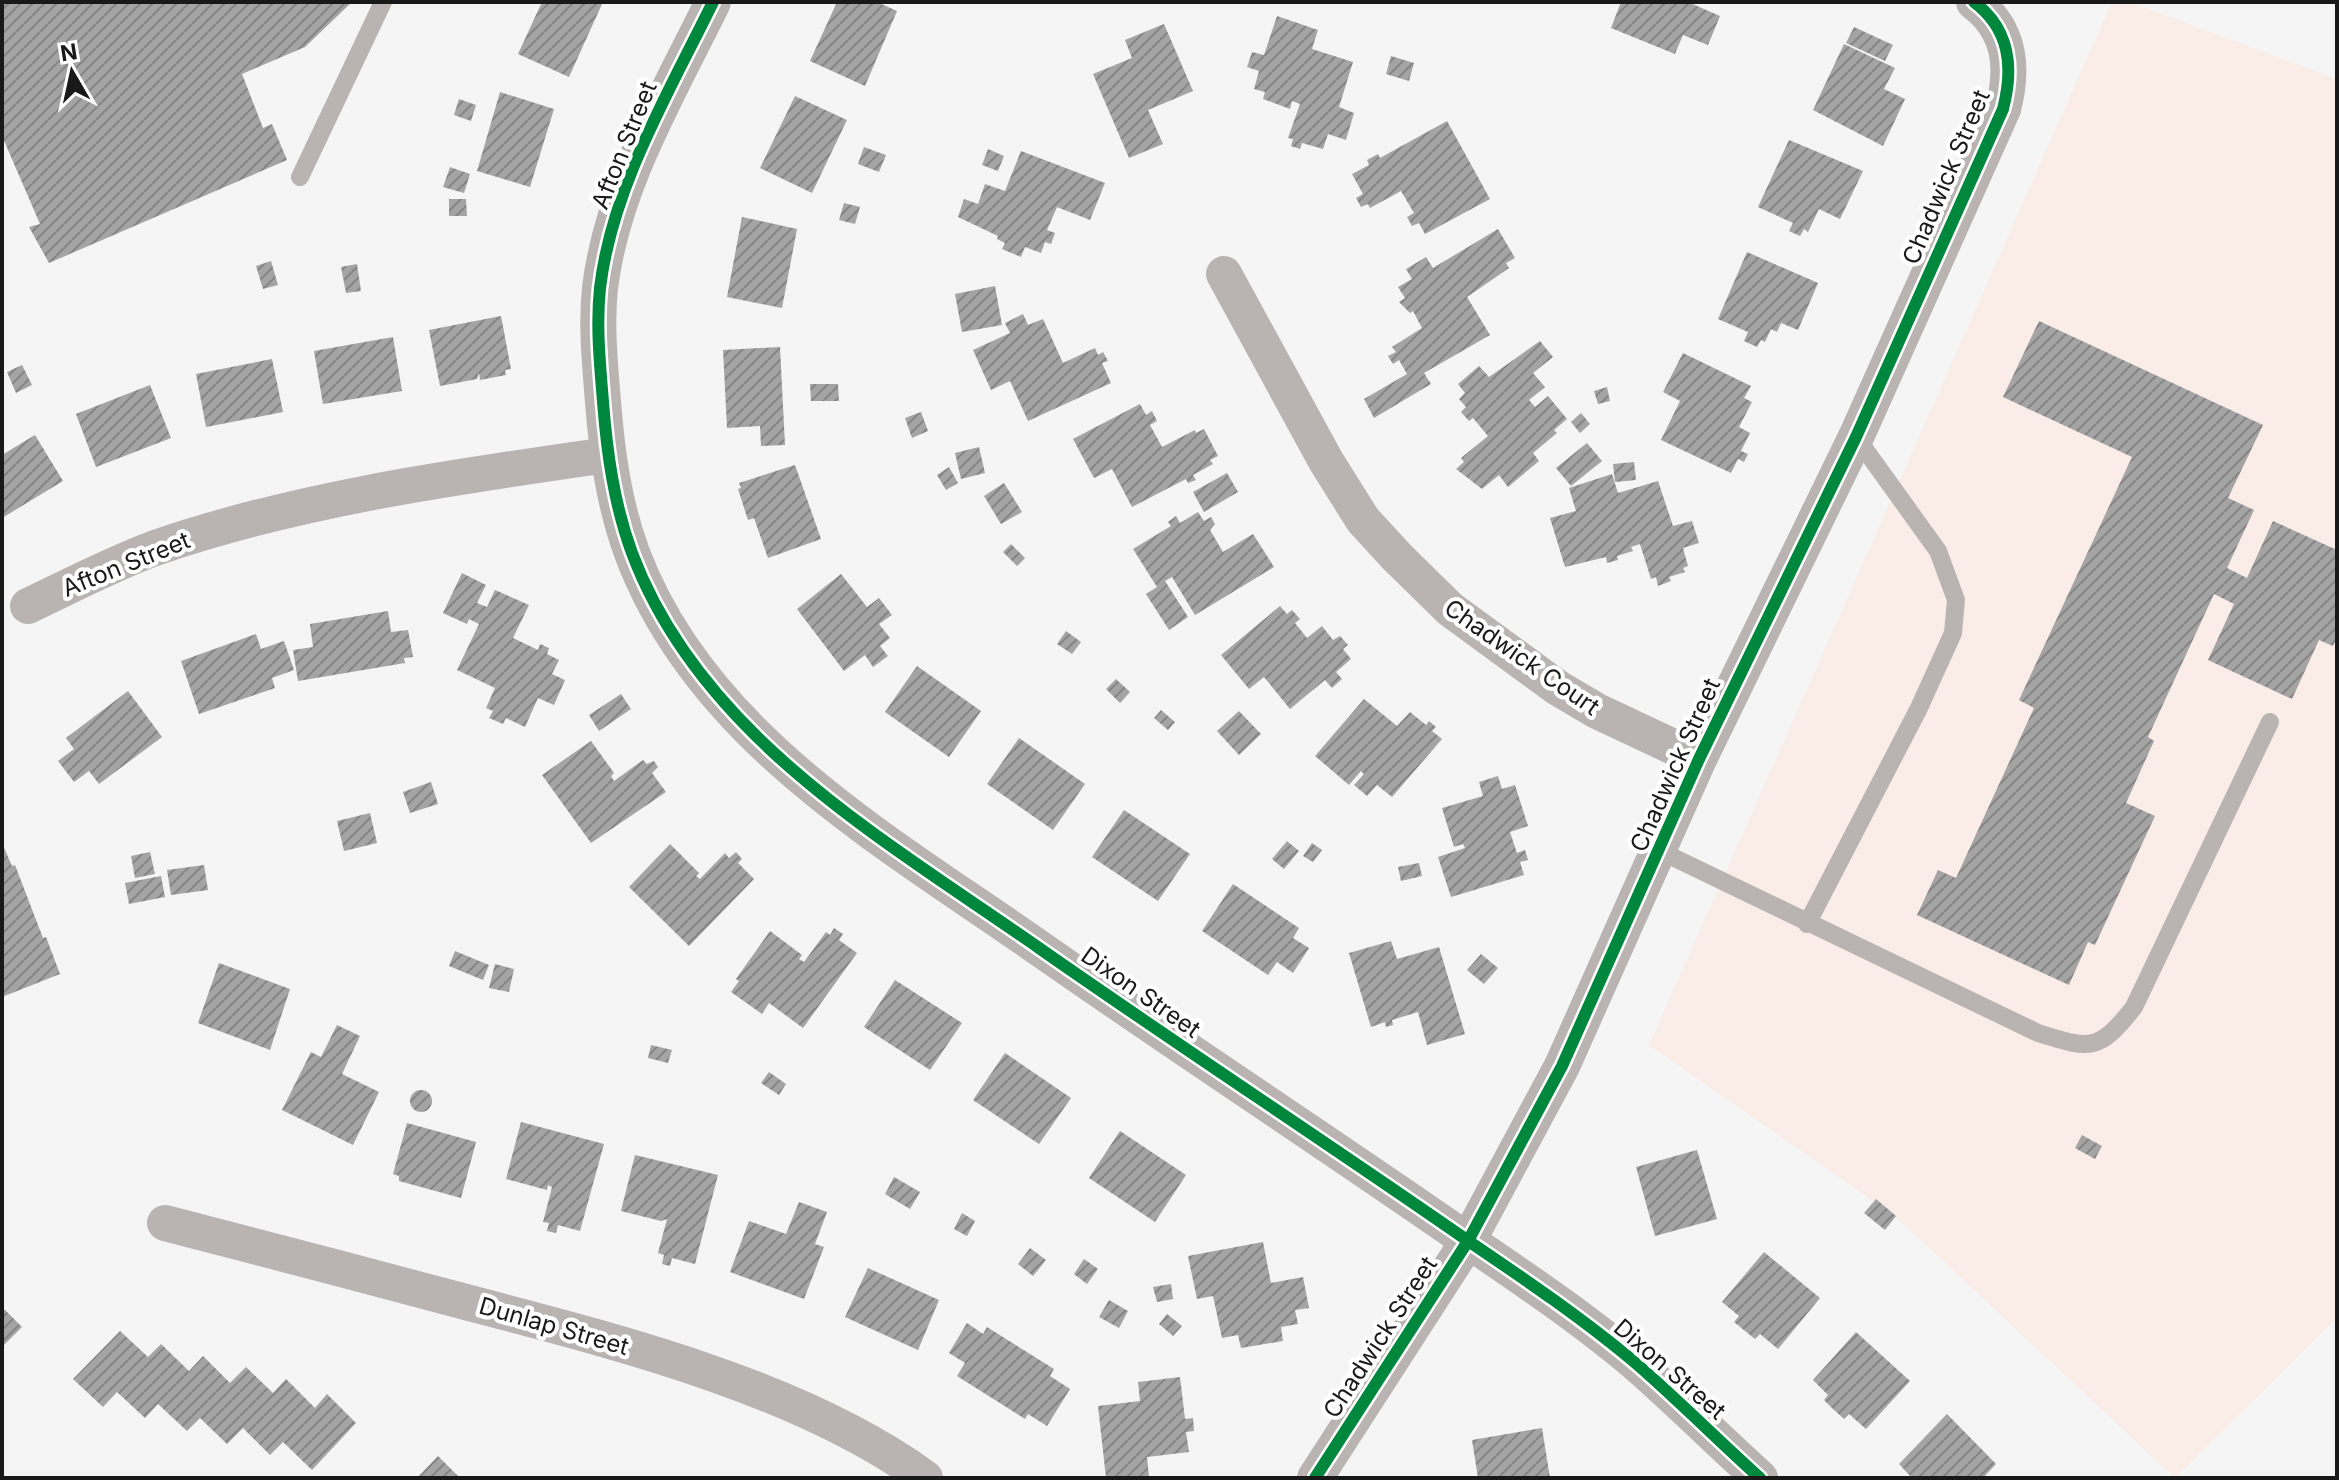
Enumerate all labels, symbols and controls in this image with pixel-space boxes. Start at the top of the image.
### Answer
north arrow [32,32,112,112]
text: N [59,38,79,66]
street label: Afton Street [585,77,663,213]
street label: Chadwick Street [1896,85,1996,269]
street label: Afton Street [58,525,194,603]
street label: Chadwick Court [1439,593,1605,721]
street label: Chadwick Street [1624,674,1726,856]
street label: Dixon Street [1076,940,1206,1044]
street label: Chadwick Street [1317,1251,1443,1423]
street label: Dunlap Street [476,1291,632,1361]
street label: Dixon Street [1608,1313,1732,1426]

